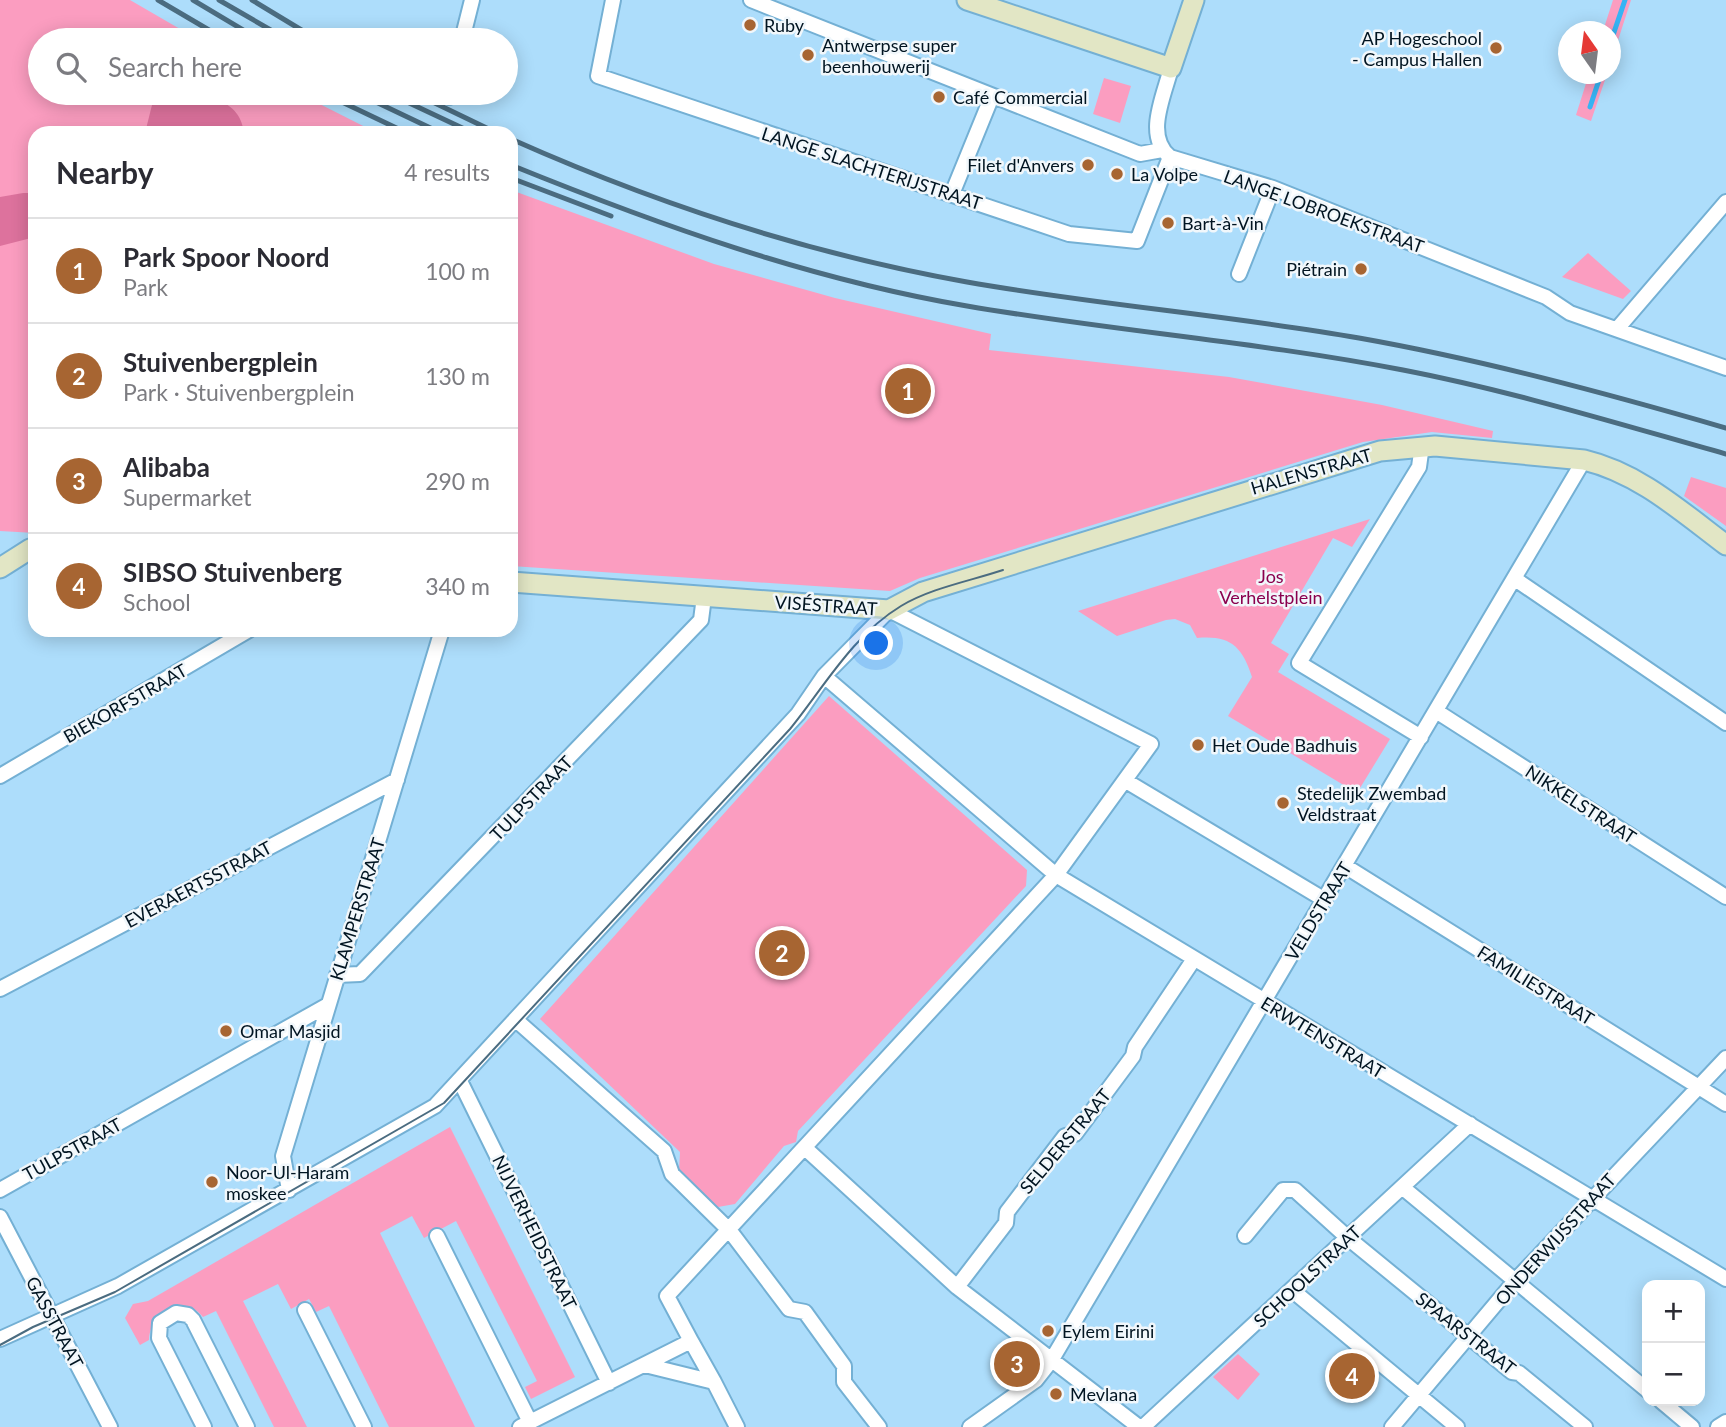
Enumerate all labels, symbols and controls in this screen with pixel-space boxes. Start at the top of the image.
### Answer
place label: Ruby [764,14,805,36]
marker: Ruby [742,17,758,33]
north arrow [1558,21,1621,84]
place label: AP Hogeschool - Campus Hallen [1352,27,1482,70]
search box [28,28,518,105]
place label: Antwerpse super beenhouwerij [822,34,957,77]
marker: AP Hogeschool - Campus Hallen [1488,40,1504,56]
marker: Antwerpse super beenhouwerij [800,47,816,63]
icon: search [52,48,90,86]
text: Search here [108,51,242,83]
place label: Café Commercial [953,86,1087,108]
marker: Café Commercial [931,89,947,105]
street label: LANGE SLACHTERIJSTRAAT [759,122,985,214]
text: Nearby [56,154,154,190]
place label: Filet d'Anvers [967,154,1074,176]
marker: Filet d'Anvers [1080,157,1096,173]
text: 4 results [404,158,490,186]
place label: La Volpe [1131,163,1198,185]
street label: LANGE LOBROEKSTRAAT [1221,165,1427,258]
marker: La Volpe [1109,166,1125,182]
place label: Bart-à-Vin [1182,212,1264,234]
marker: Bart-à-Vin [1160,215,1176,231]
text: Park Spoor Noord [123,241,330,273]
text: 1 [72,257,86,285]
text: 100 m [425,257,490,285]
place label: Piétrain [1286,258,1347,280]
marker: Piétrain [1353,261,1369,277]
text: Park [123,273,168,301]
text: Stuivenbergplein [123,346,318,378]
text: 2 [72,362,86,390]
text: 130 m [425,362,490,390]
pin: 1 [885,365,931,417]
text: Park · Stuivenbergplein [123,378,355,406]
street label: HALENSTRAAT [1248,443,1374,499]
text: Alibaba [123,451,210,483]
text: 3 [72,467,86,495]
text: 290 m [425,467,490,495]
text: Supermarket [123,483,252,511]
text: SIBSO Stuivenberg [123,556,342,588]
park label: Jos Verhelstplein [1219,565,1323,608]
text: 4 [72,572,86,600]
text: 340 m [425,572,490,600]
text: School [123,588,191,616]
street label: VISÉSTRAAT [774,590,878,620]
your location [859,626,893,660]
street label: BIEKORFSTRAAT [59,658,191,747]
place label: Het Oude Badhuis [1212,734,1357,756]
marker: Het Oude Badhuis [1190,737,1206,753]
street label: TULPSTRAAT [485,751,577,845]
street label: NIKKELSTRAAT [1521,760,1641,848]
place label: Stedelijk Zwembad Veldstraat [1297,782,1446,825]
marker: Stedelijk Zwembad Veldstraat [1275,795,1291,811]
street label: KLAMPERSTRAAT [325,835,389,983]
street label: EVERAERTSSTRAAT [121,836,276,932]
street label: VELDSTRAAT [1280,857,1356,964]
pin: 2 [759,927,805,979]
street label: FAMILIESTRAAT [1474,940,1599,1030]
street label: ERWTENSTRAAT [1257,991,1389,1083]
place label: Omar Masjid [240,1020,341,1042]
marker: Omar Masjid [218,1023,234,1039]
street label: SELDERSTRAAT [1015,1084,1115,1198]
street label: TULPSTRAAT [19,1113,125,1185]
street label: NIJVERHEIDSTRAAT [488,1151,582,1313]
place label: Noor-Ul-Haram moskee [226,1161,349,1204]
street label: ONDERWIJSSTRAAT [1490,1168,1620,1309]
marker: Noor-Ul-Haram moskee [204,1174,220,1190]
street label: SCHOOLSTRAAT [1249,1220,1366,1331]
street label: GASSTRAAT [22,1273,88,1372]
map controls [1642,1280,1705,1406]
button: + [1642,1280,1705,1343]
street label: SPAARSTRAAT [1412,1287,1521,1379]
place label: Eylem Eirini [1062,1320,1154,1342]
marker: Eylem Eirini [1040,1323,1056,1339]
pin: 3 [994,1338,1040,1390]
button: − [1642,1343,1705,1406]
pin: 4 [1329,1350,1375,1402]
place label: Mevlana [1070,1383,1137,1405]
marker: Mevlana [1048,1386,1064,1402]

